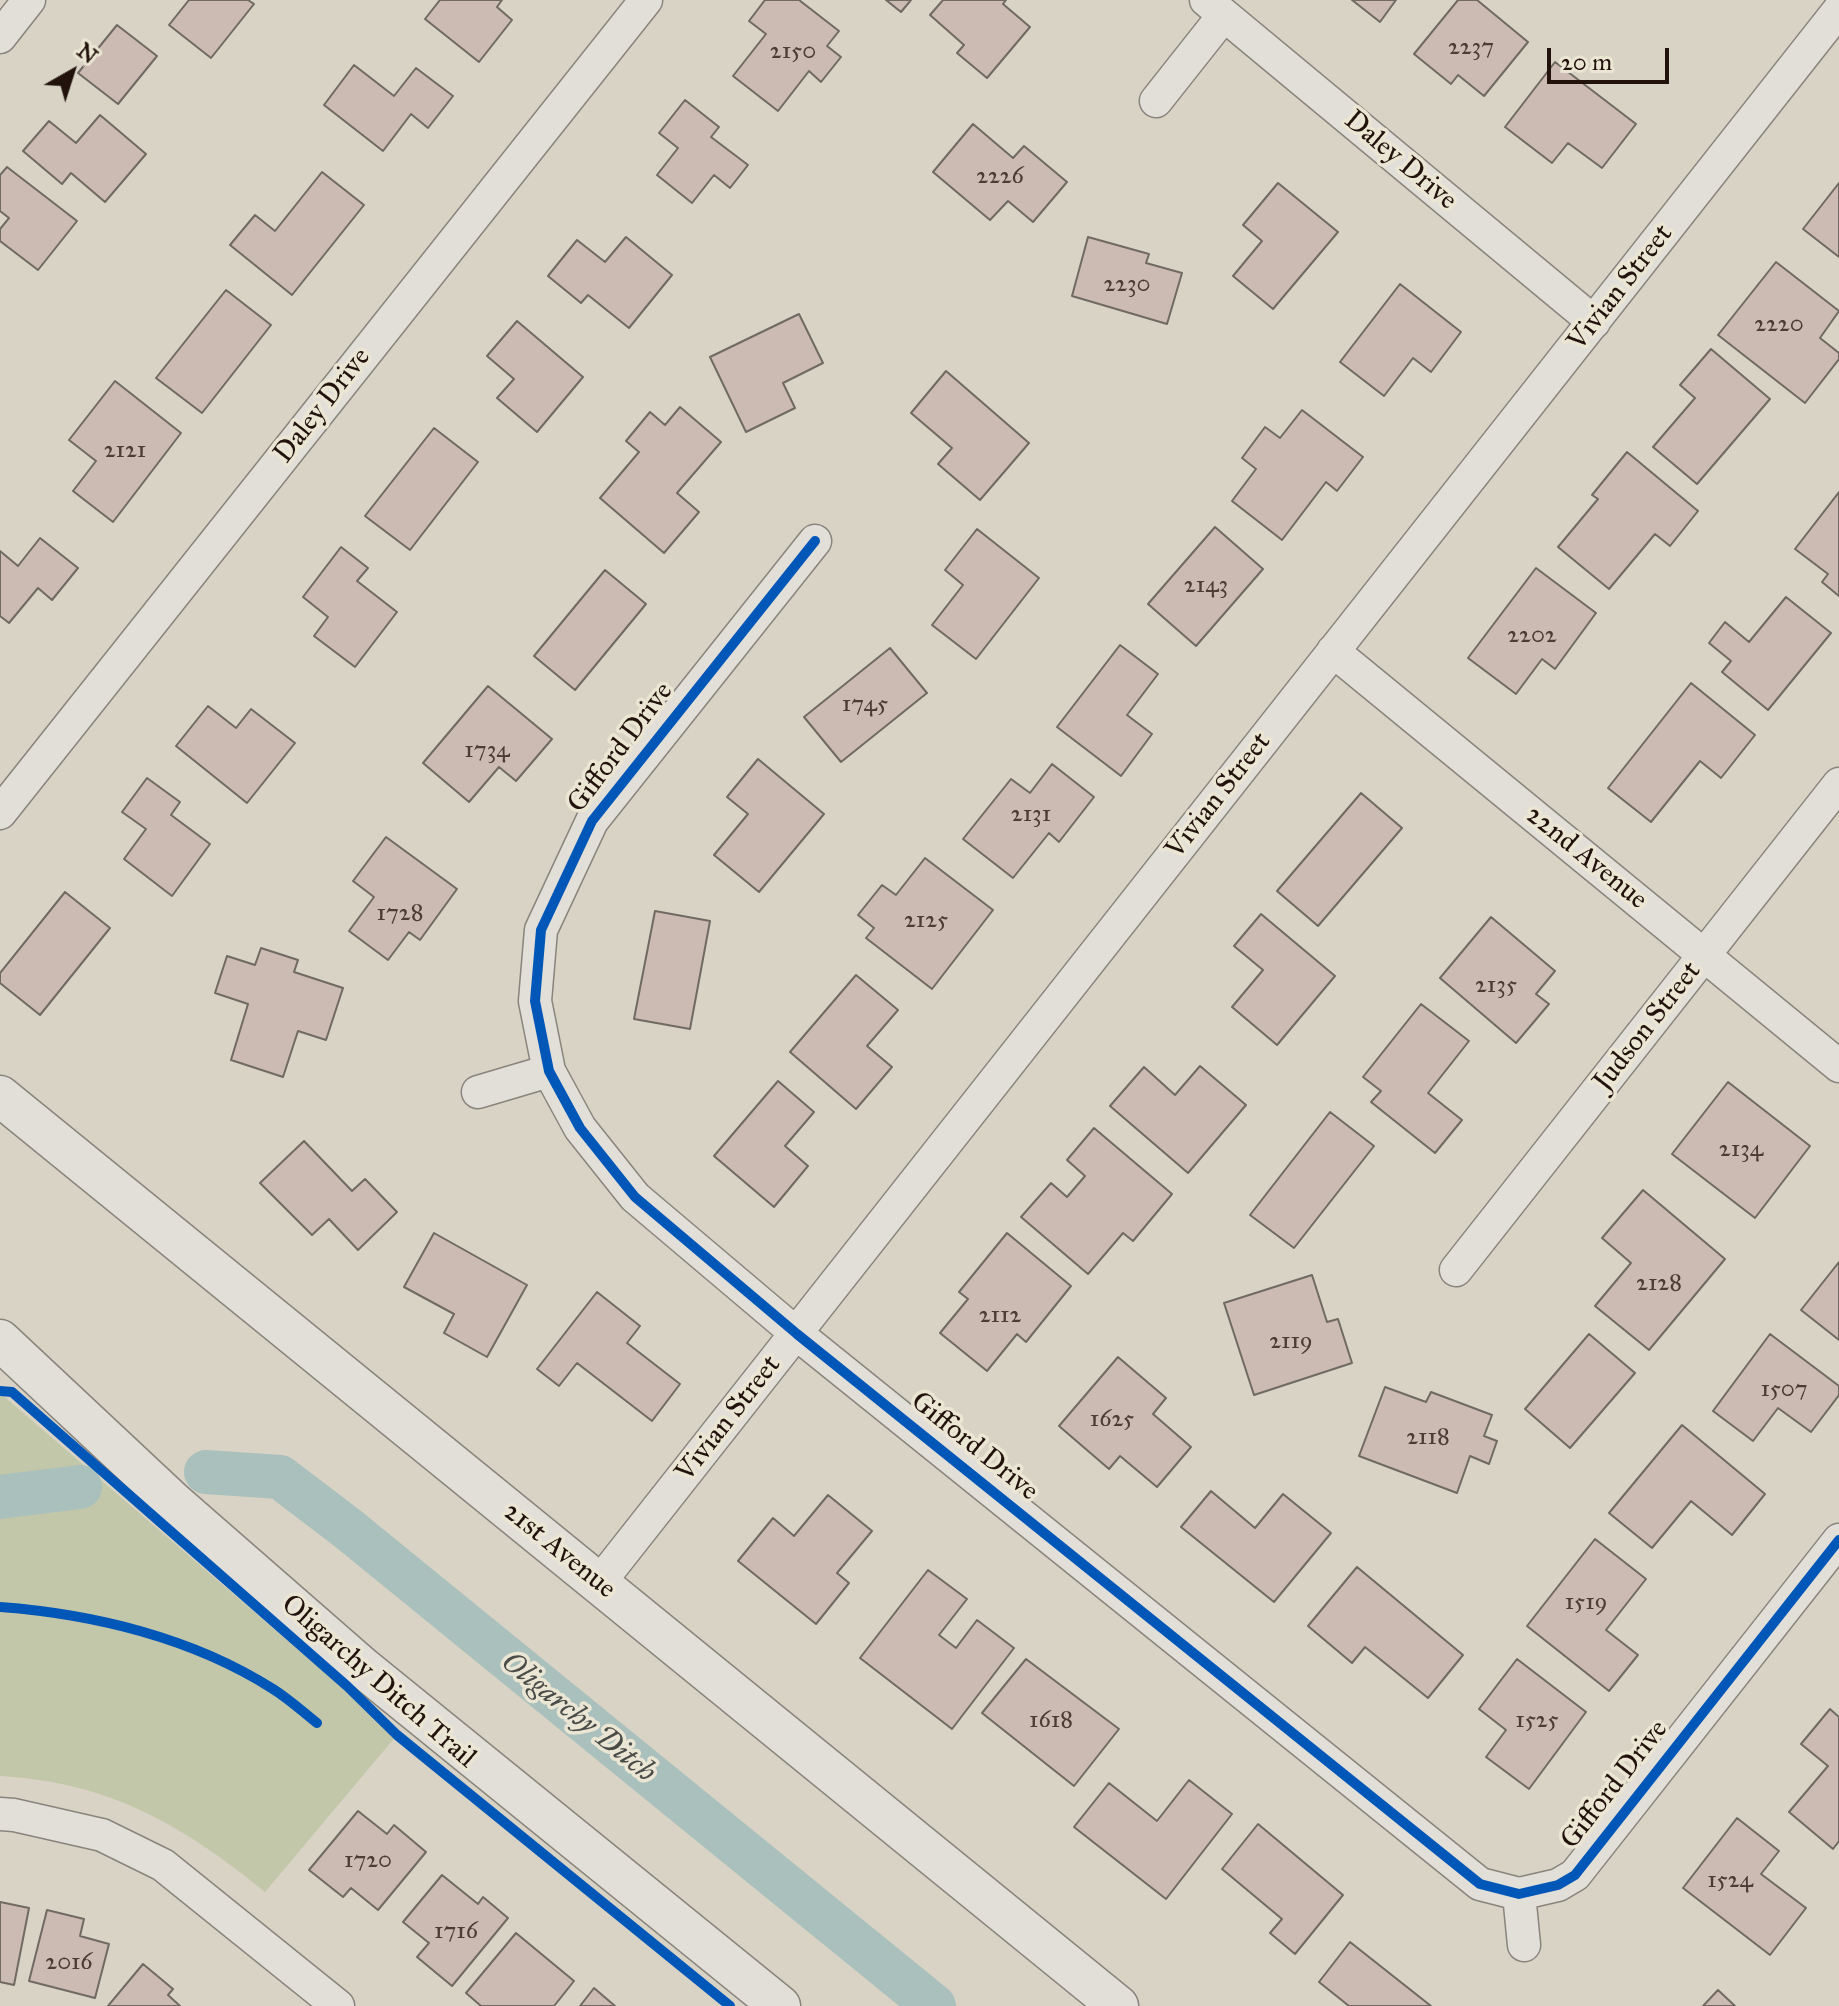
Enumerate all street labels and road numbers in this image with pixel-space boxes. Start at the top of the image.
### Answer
street label: Daley Drive [1337,104,1463,218]
street label: Vivian Street [1561,218,1681,358]
street label: Daley Drive [268,342,378,470]
street label: Gifford Drive [561,676,681,820]
street label: Vivian Street [1159,726,1279,866]
street label: 22nd Avenue [1518,799,1654,917]
street label: Judson Street [1587,956,1709,1098]
street label: Vivian Street [669,1349,789,1489]
street label: Gifford Drive [903,1385,1045,1509]
street label: 21st Avenue [496,1495,622,1607]
street label: Oligarchy Ditch Trail [274,1588,482,1776]
street label: Gifford Drive [1554,1714,1676,1856]

